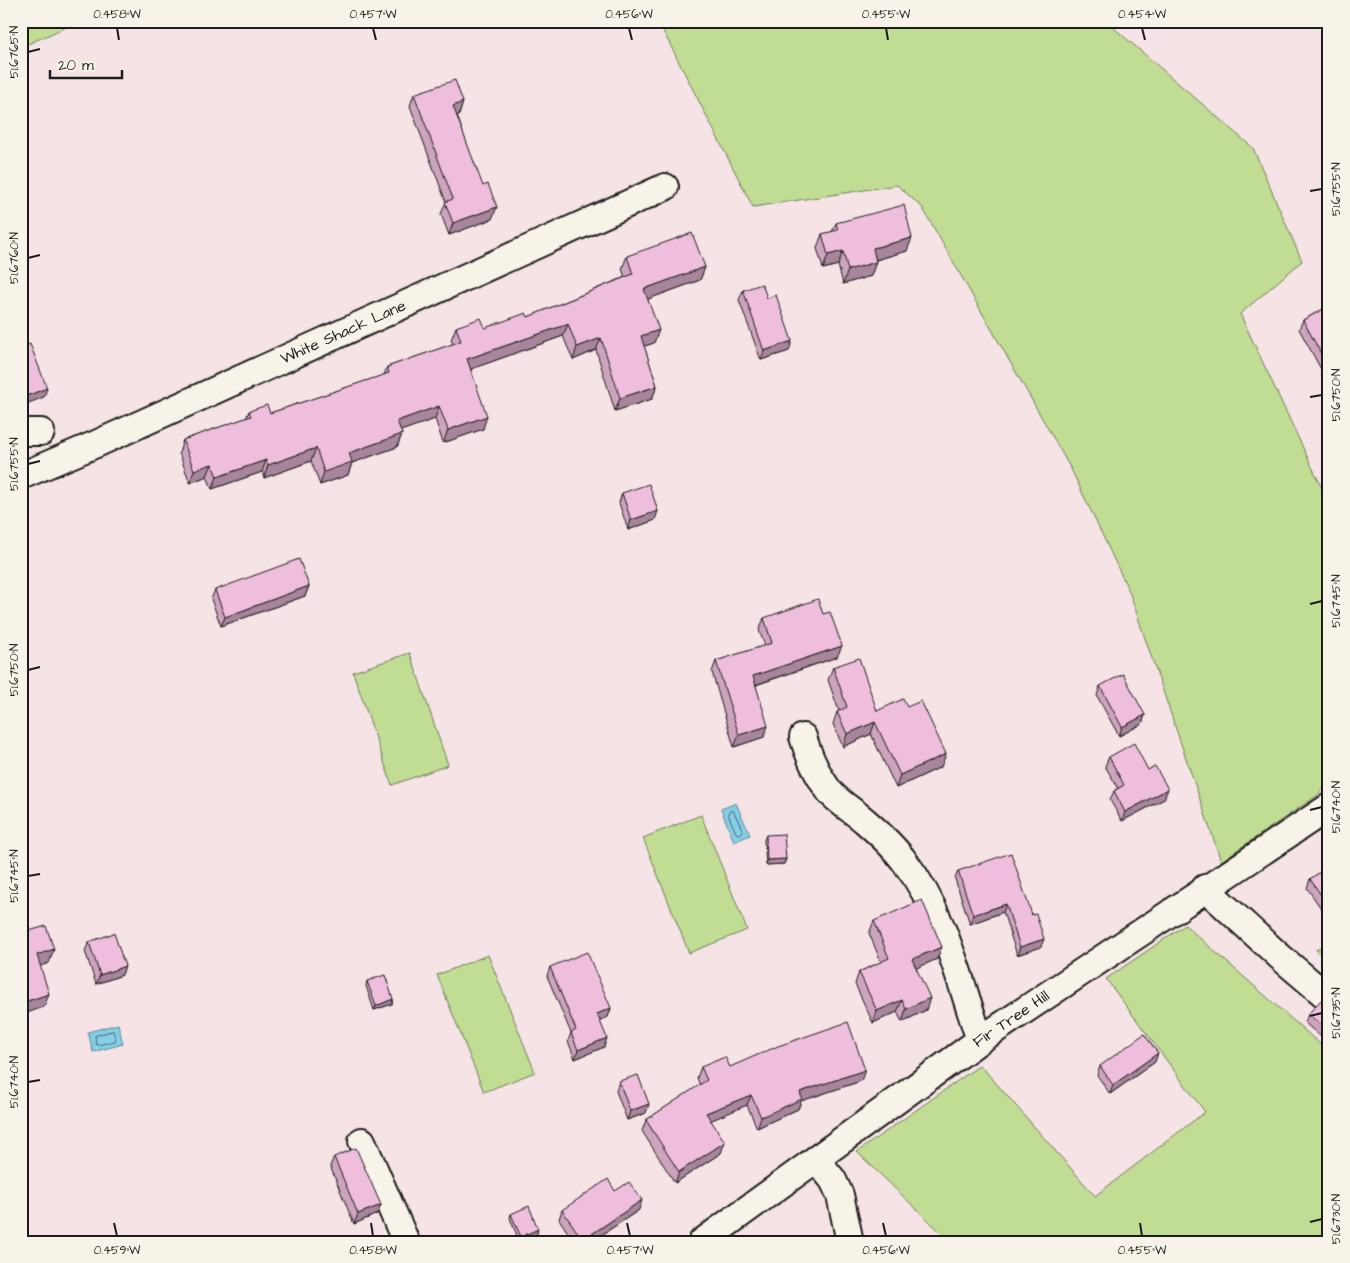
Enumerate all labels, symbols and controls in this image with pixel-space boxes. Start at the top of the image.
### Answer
text: 0.458°W [93,6,142,23]
text: 0.457°W [349,6,397,23]
text: 0.456°W [605,6,653,23]
text: 0.455°W [862,6,911,23]
text: 0.454°W [1118,6,1167,23]
text: 51.6765°N [6,25,23,78]
scale bar [50,48,122,80]
text: 20 m [58,55,94,76]
text: 51.6755°N [1328,162,1345,216]
text: 51.6760°N [6,232,23,284]
street label: White Shack Lane [277,294,410,370]
text: 51.6750°N [1328,368,1345,421]
text: 51.6755°N [6,437,23,491]
text: 51.6745°N [1328,574,1345,628]
text: 51.6750°N [6,643,23,696]
text: 51.6740°N [1328,780,1345,833]
text: 51.6745°N [6,849,23,903]
street label: Fir Tree Hill [968,985,1054,1053]
text: 51.6735°N [1328,987,1345,1039]
text: 51.6740°N [6,1055,23,1108]
text: 51.6730°N [1328,1193,1345,1244]
text: 0.459°W [94,1242,141,1259]
text: 0.458°W [349,1242,398,1259]
text: 0.457°W [606,1242,654,1259]
text: 0.456°W [862,1242,910,1259]
text: 0.455°W [1118,1242,1167,1259]

